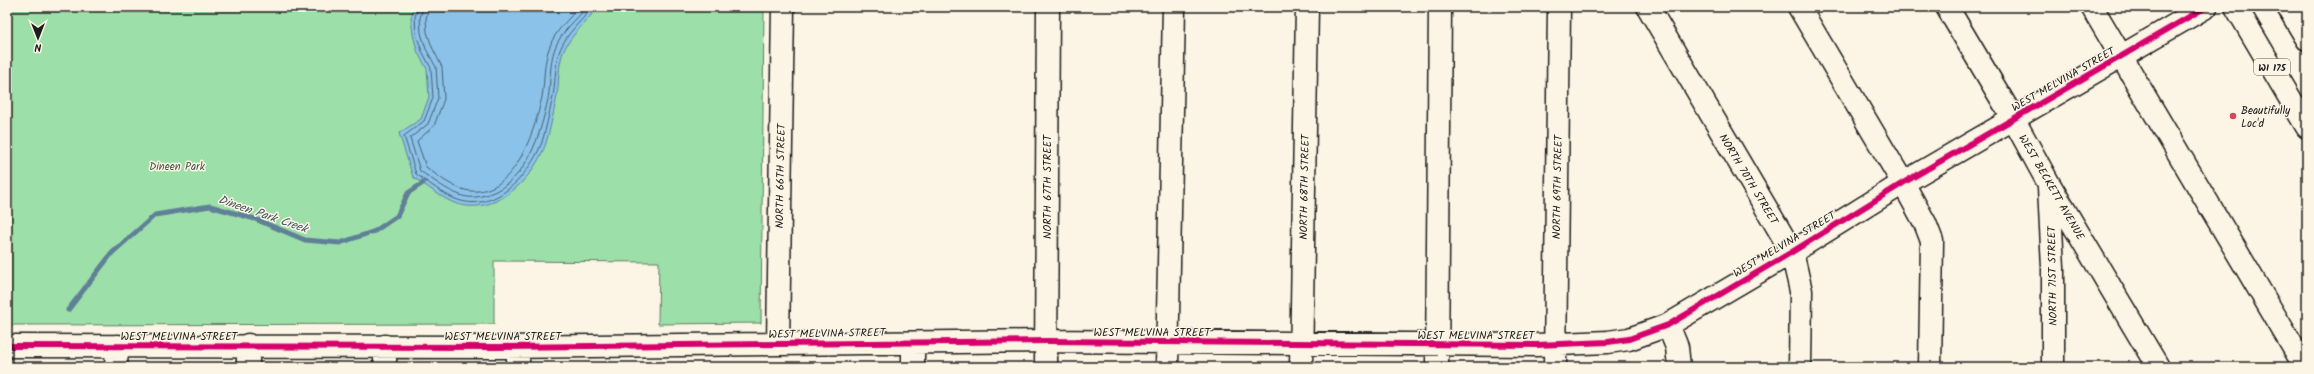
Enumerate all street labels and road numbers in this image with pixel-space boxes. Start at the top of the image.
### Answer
street label: WEST MELVINA STREET [2008,42,2120,117]
road number: WI 175 [2254,59,2290,75]
street label: NORTH 66TH STREET [771,122,791,229]
street label: NORTH 70TH STREET [1714,131,1783,229]
street label: WEST BECKETT AVENUE [2013,131,2089,244]
street label: NORTH 68TH STREET [1295,133,1315,240]
street label: NORTH 67TH STREET [1039,134,1057,239]
street label: NORTH 69TH STREET [1548,134,1568,239]
street label: WEST MELVINA STREET [1730,206,1840,283]
street label: NORTH 71ST STREET [2043,225,2063,326]
street label: WEST MELVINA STREET [768,324,887,344]
street label: WEST MELVINA STREET [1093,324,1212,342]
street label: WEST MELVINA STREET [1417,327,1536,345]
street label: WEST MELVINA STREET [120,328,239,346]
street label: WEST MELVINA STREET [444,328,563,346]

